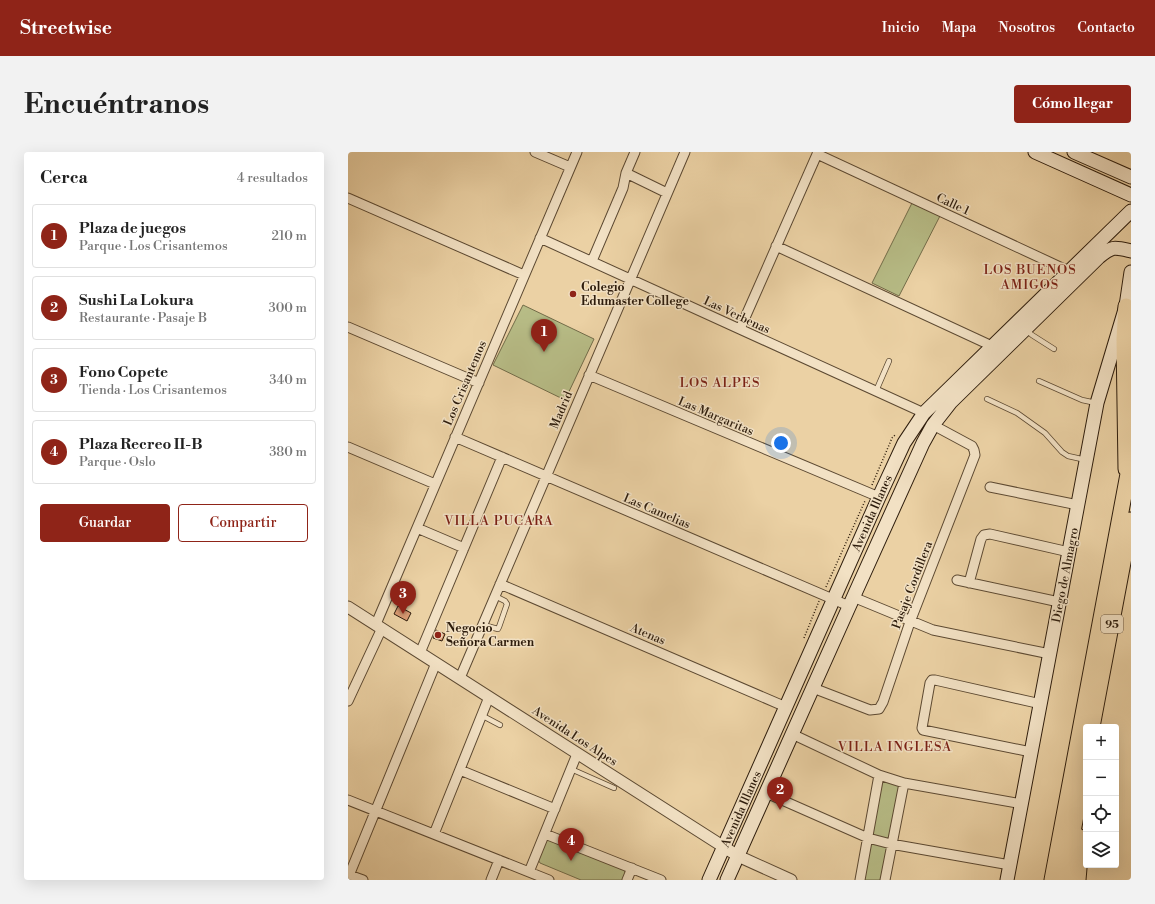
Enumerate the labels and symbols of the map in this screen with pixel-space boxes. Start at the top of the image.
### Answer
street label: Calle 1 [934,190,973,219]
district label: LOS BUENOS AMIGOS [983,262,1077,293]
place label: Colegio Edumaster College [581,280,689,309]
marker: Colegio Edumaster College [568,289,578,299]
street label: Las Verbenas [701,293,773,337]
pin: 1 [531,319,557,352]
street label: Los Crisantemos [441,338,490,428]
district label: LOS ALPES [680,375,760,391]
street label: Madrid [547,389,576,431]
street label: Las Margaritas [676,394,756,439]
your location [771,433,791,453]
street label: Avenida Illanes [848,473,896,555]
street label: Las Camelias [621,491,693,532]
district label: VILLA PUCARA [443,513,554,529]
street label: Diego de Almagro [1049,526,1082,624]
street label: Pasaje Cordillera [889,538,936,631]
pin: 3 [390,581,416,614]
road number: 95 [1101,615,1123,633]
street label: Atenas [627,620,668,649]
place label: Negocio Señora Carmen [446,621,535,650]
marker: Negocio Señora Carmen [433,630,443,640]
street label: Avenida Los Alpes [529,703,620,770]
district label: VILLA INGLESA [837,739,952,755]
street label: Avenida Illanes [717,769,765,851]
pin: 2 [767,777,793,810]
pin: 4 [558,828,584,861]

